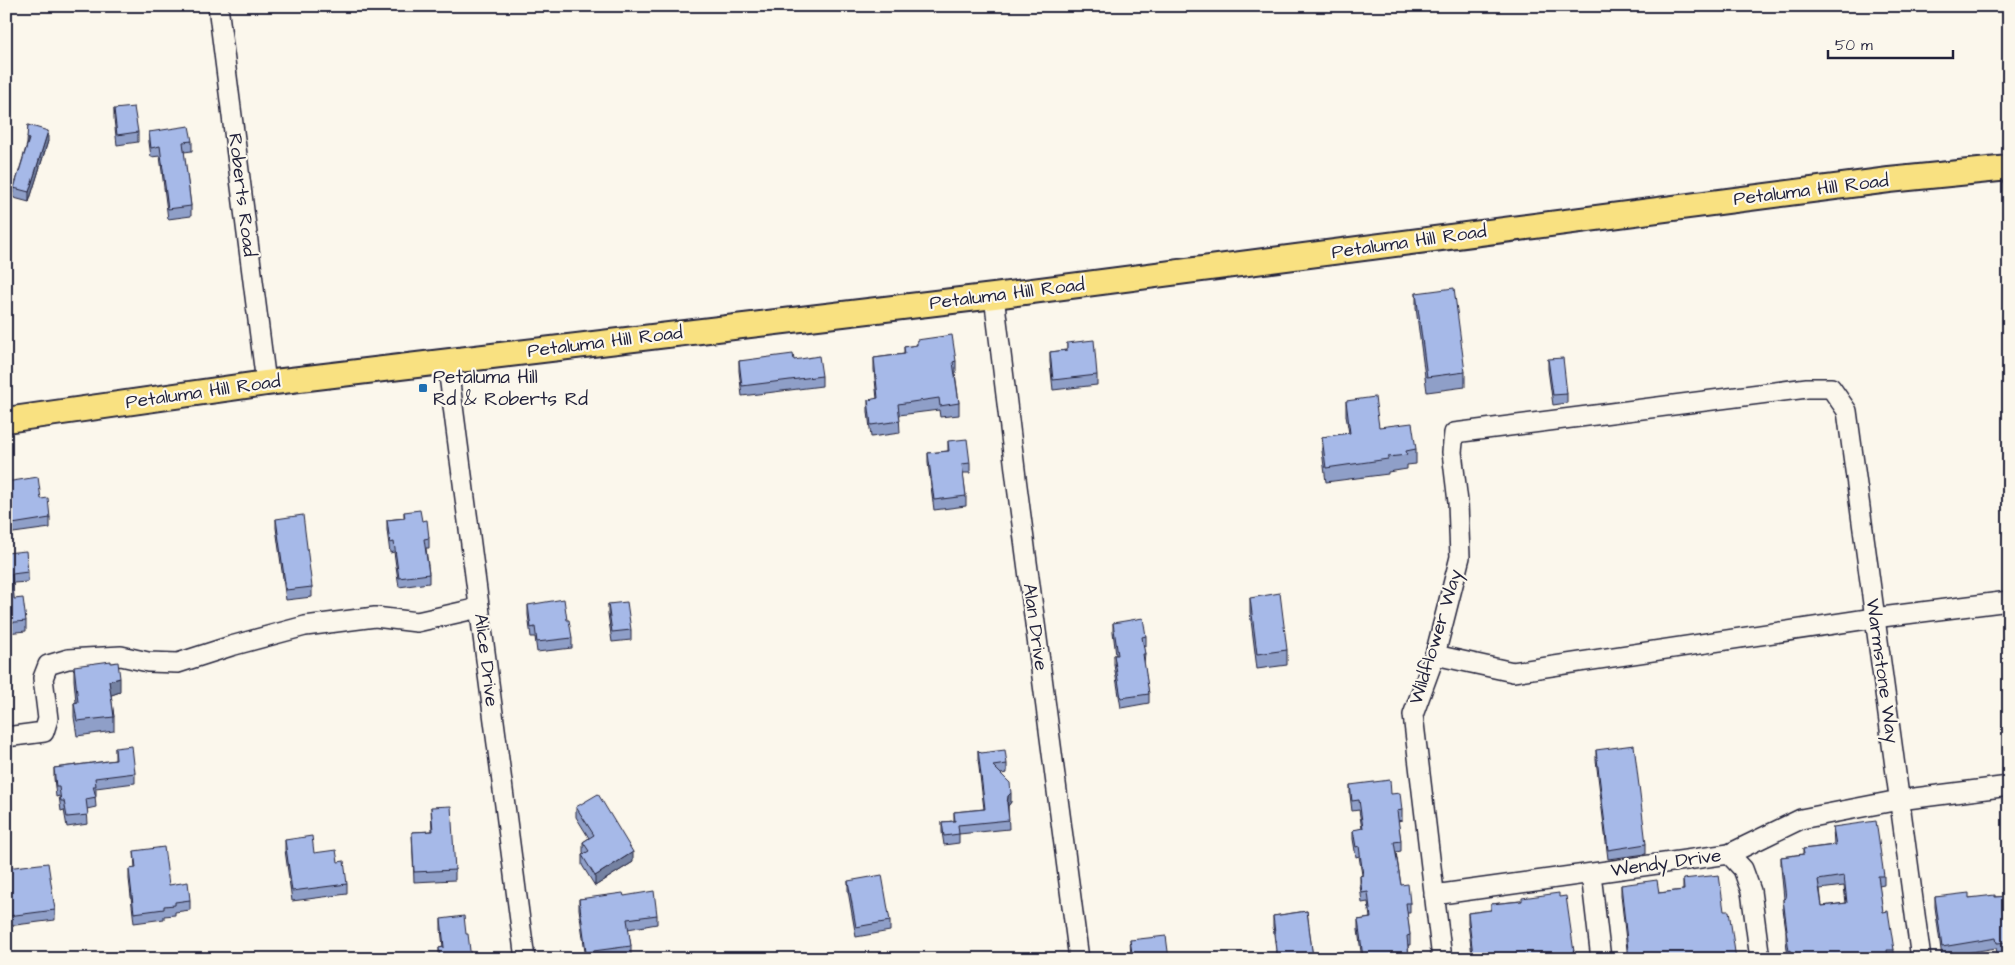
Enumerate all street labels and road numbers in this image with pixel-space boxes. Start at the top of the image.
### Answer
street label: Roberts Road [221,132,263,259]
street label: Petaluma Hill Road [1732,167,1890,213]
street label: Petaluma Hill Road [1330,218,1488,266]
street label: Petaluma Hill Road [928,271,1086,317]
street label: Petaluma Hill Road [526,319,684,365]
street label: Petaluma Hill Road [124,368,282,416]
street label: Wildflower Way [1403,566,1471,708]
street label: Alan Drive [1016,582,1054,672]
street label: Warmstone Way [1857,597,1906,746]
street label: Alice Drive [467,612,505,708]
street label: Wendy Drive [1609,842,1723,885]

